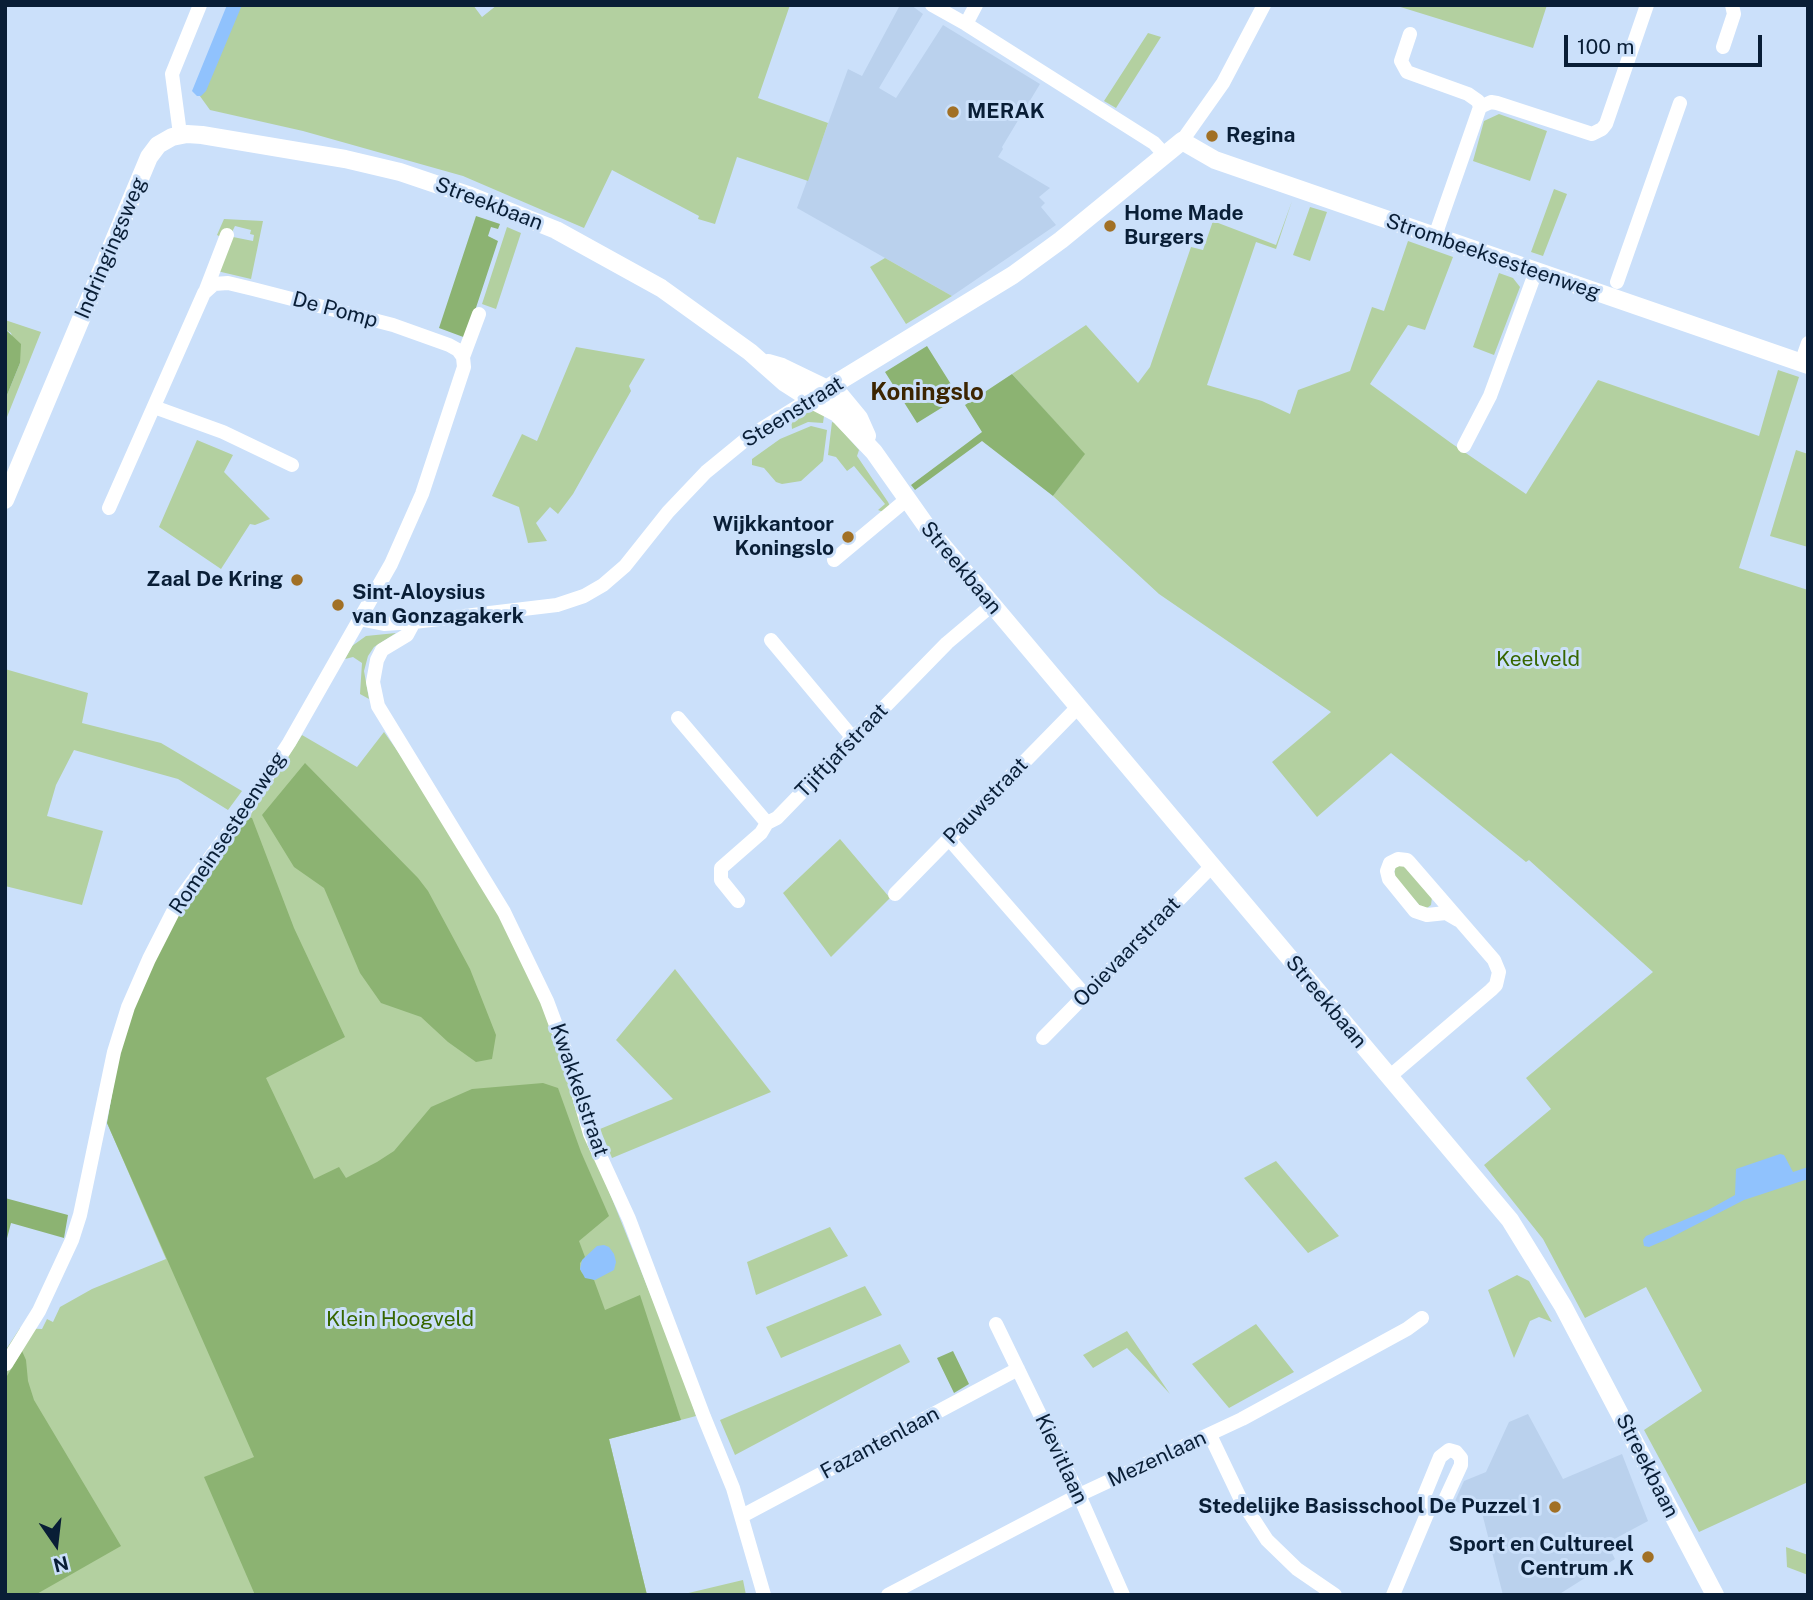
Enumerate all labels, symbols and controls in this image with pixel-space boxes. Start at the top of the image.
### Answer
scale bar [1568,21,1766,65]
text: 100 m [1577,34,1634,59]
place label: MERAK [967,99,1045,125]
marker: MERAK [945,104,961,120]
place label: Regina [1226,123,1295,149]
marker: Regina [1204,128,1220,144]
street label: Streekbaan [432,172,546,236]
street label: Indringingsweg [70,173,152,323]
place label: Home Made Burgers [1124,201,1244,251]
street label: Strombeeksesteenweg [1382,208,1604,306]
marker: Home Made Burgers [1102,218,1118,234]
street label: De Pomp [290,287,380,333]
street label: Steenstraat [738,371,848,453]
district label: Koningslo [870,379,984,407]
place label: Wijkkantoor Koningslo [713,512,834,562]
street label: Streekbaan [915,517,1007,619]
marker: Wijkkantoor Koningslo [840,529,856,545]
place label: Zaal De Kring [146,567,283,593]
marker: Zaal De Kring [289,572,305,588]
place label: Sint-Aloysius van Gonzagakerk [352,580,524,630]
marker: Sint-Aloysius van Gonzagakerk [330,597,346,613]
park label: Keelveld [1496,647,1580,673]
street label: Tjiftjafstraat [791,698,893,804]
street label: Romeinsesteenweg [164,747,292,919]
street label: Pauwstraat [939,753,1033,849]
street label: Ooievaarstraat [1068,892,1186,1012]
street label: Streekbaan [1280,951,1372,1053]
street label: Kwakkelstraat [544,1020,614,1160]
park label: Klein Hoogveld [326,1307,474,1333]
street label: Fazantenlaan [816,1401,944,1485]
street label: Kievitlaan [1029,1410,1093,1508]
street label: Streekbaan [1610,1410,1684,1522]
street label: Mezenlaan [1104,1425,1210,1493]
place label: Stedelijke Basisschool De Puzzel 1 [1198,1494,1541,1520]
marker: Stedelijke Basisschool De Puzzel 1 [1547,1499,1563,1515]
north arrow [21,1509,91,1579]
place label: Sport en Cultureel Centrum .K [1449,1532,1634,1582]
marker: Sport en Cultureel Centrum .K [1640,1549,1656,1565]
text: N [51,1552,71,1577]

